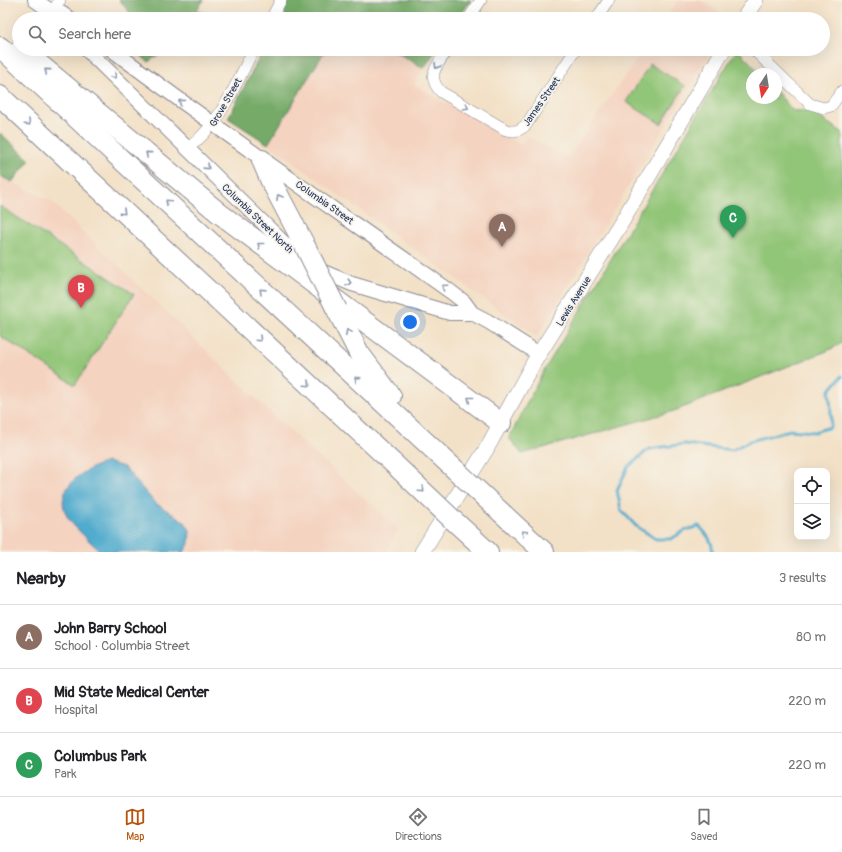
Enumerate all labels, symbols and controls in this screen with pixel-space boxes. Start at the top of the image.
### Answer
search box [12,12,830,56]
icon: search [26,23,48,45]
text: Search here [58,25,131,44]
one-way arrow [435,62,442,69]
north arrow [746,68,782,104]
one-way arrow [45,69,52,76]
one-way arrow [109,71,117,79]
street label: James Street [521,74,564,128]
street label: Grove Street [207,75,245,129]
one-way arrow [178,99,185,106]
one-way arrow [462,102,469,109]
one-way arrow [24,118,31,125]
one-way arrow [145,152,152,159]
one-way arrow [202,162,210,170]
street label: Columbia Street [293,178,357,228]
street label: Columbia Street North [219,181,296,256]
one-way arrow [277,194,284,201]
one-way arrow [165,199,172,206]
pin: C [720,205,746,238]
one-way arrow [118,207,126,215]
pin: A [489,214,515,247]
one-way arrow [257,242,264,249]
street label: Lewis Avenue [554,274,594,329]
pin: B [68,275,94,308]
one-way arrow [346,278,353,287]
one-way arrow [441,284,448,291]
one-way arrow [259,288,267,296]
your location [400,312,420,332]
one-way arrow [345,329,353,336]
one-way arrow [254,334,262,342]
one-way arrow [355,377,362,384]
one-way arrow [303,379,311,387]
one-way arrow [467,397,474,404]
map controls [794,468,830,540]
button: locate [794,468,830,504]
one-way arrow [418,486,425,493]
button: layers [794,504,830,540]
one-way arrow [521,531,529,538]
text: Nearby [16,568,65,589]
text: 3 results [779,570,826,586]
text: John Barry School [54,619,167,638]
text: A [25,629,33,645]
text: 80 m [796,629,826,645]
text: School · Columbia Street [54,638,190,654]
text: Mid State Medical Center [54,683,209,702]
text: B [25,693,33,709]
text: 220 m [788,693,826,709]
text: Hospital [54,702,98,718]
text: Columbus Park [54,747,146,766]
text: C [25,757,33,773]
text: 220 m [788,757,826,773]
text: Park [54,766,77,782]
tab: Map [124,806,146,843]
tab: Directions [395,806,442,843]
tab: Saved [690,806,718,843]

